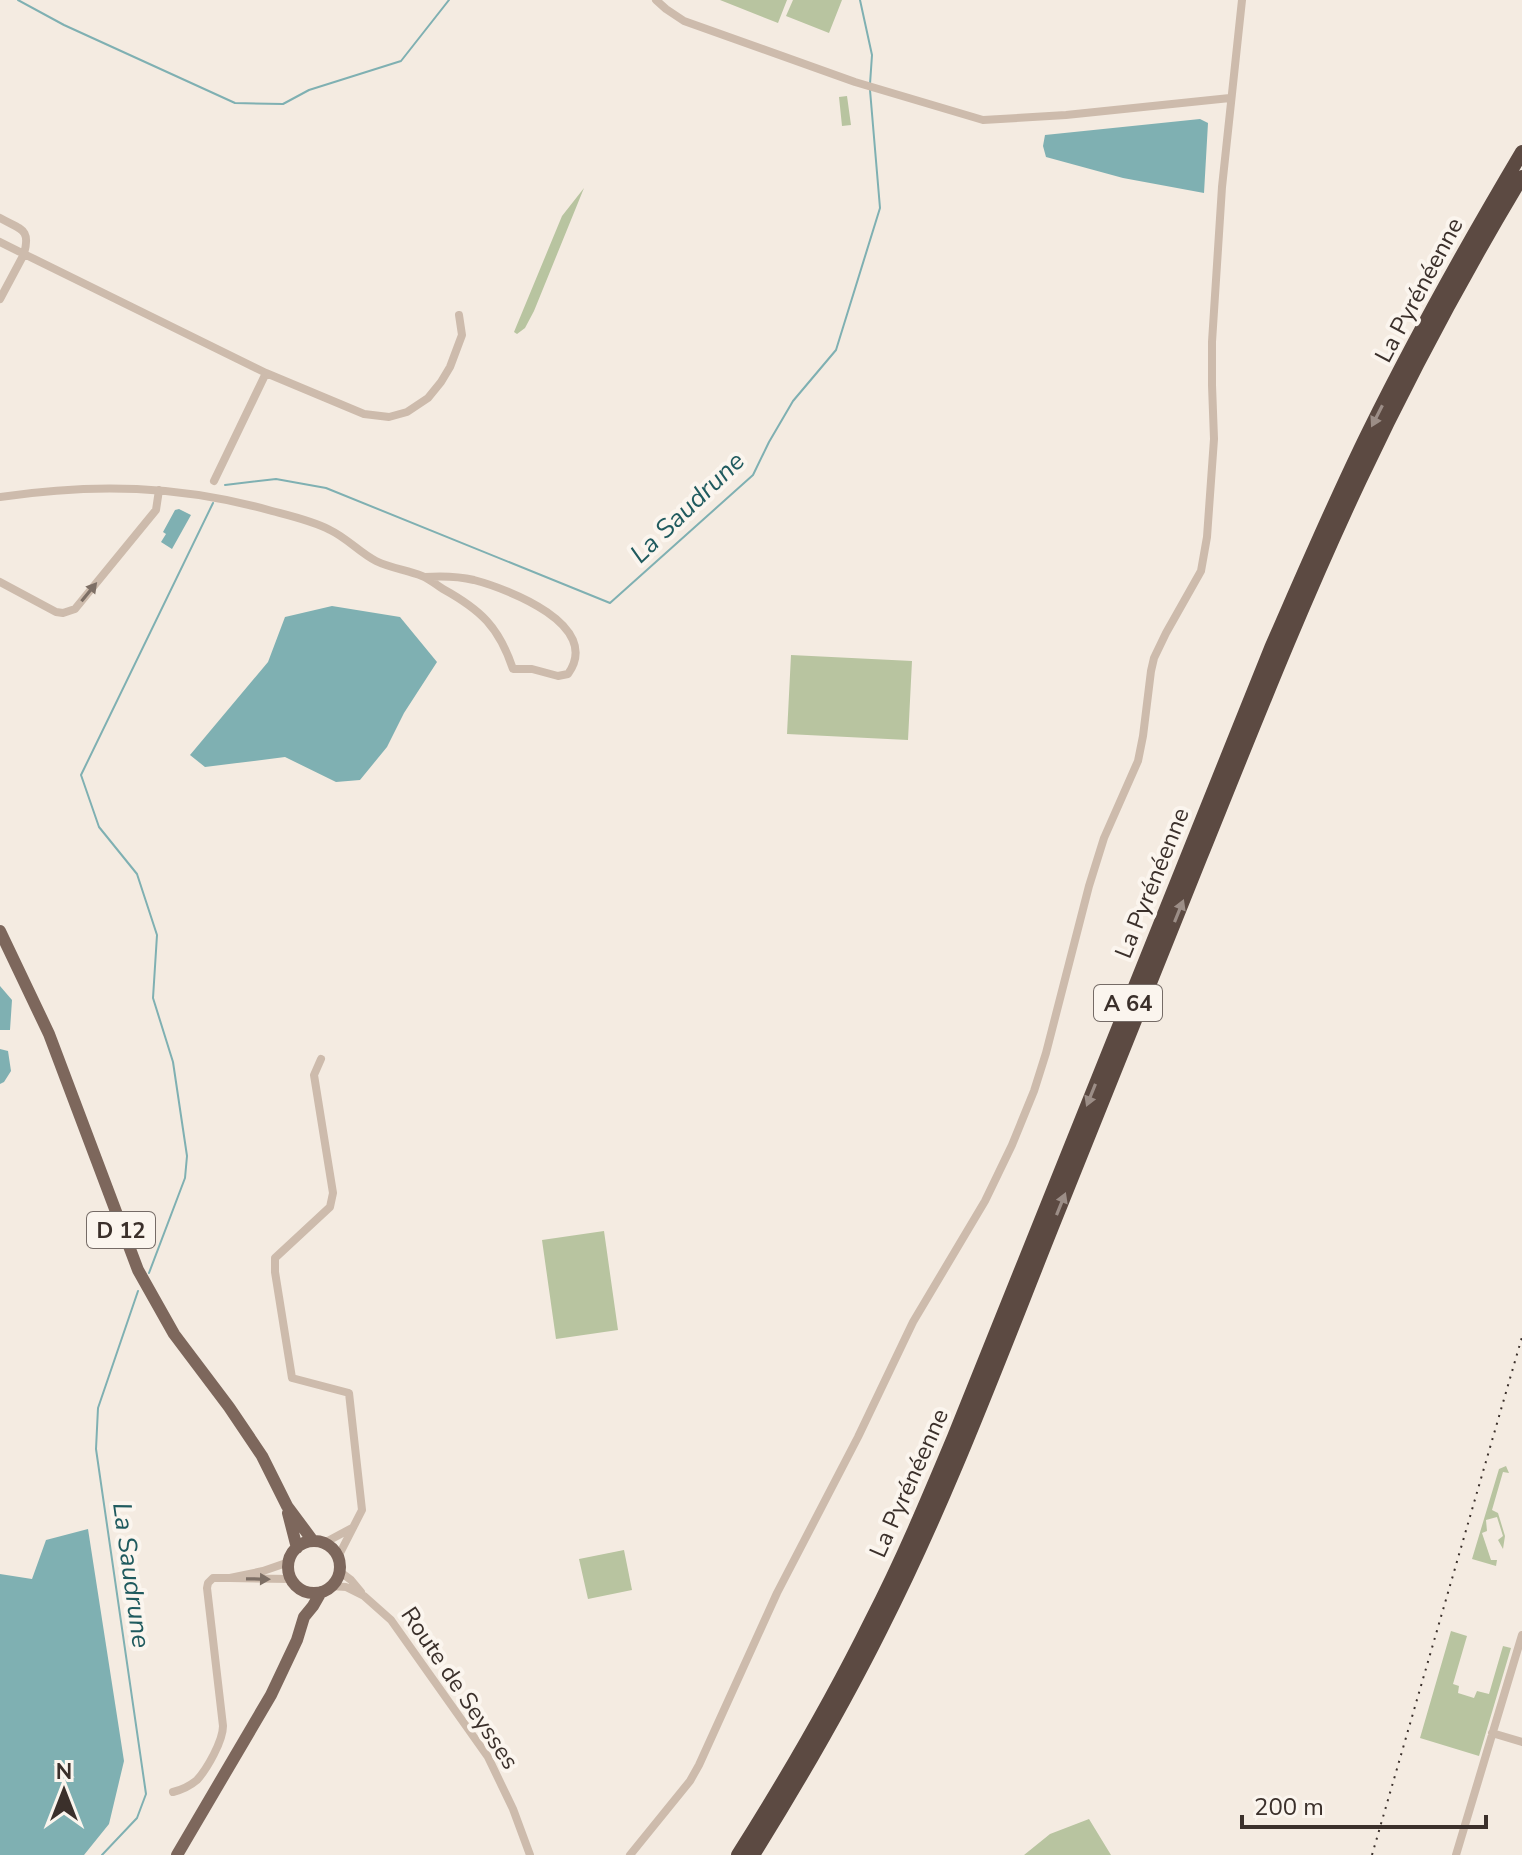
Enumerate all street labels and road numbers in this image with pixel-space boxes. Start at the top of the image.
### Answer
street label: La Pyrénéenne [1367,212,1471,368]
street label: La Pyrénéenne [1107,803,1197,963]
road number: A 64 [1094,985,1162,1021]
road number: D 12 [87,1212,155,1248]
street label: La Pyrénéenne [862,1403,956,1563]
street label: Route de Seysses [394,1600,526,1776]

